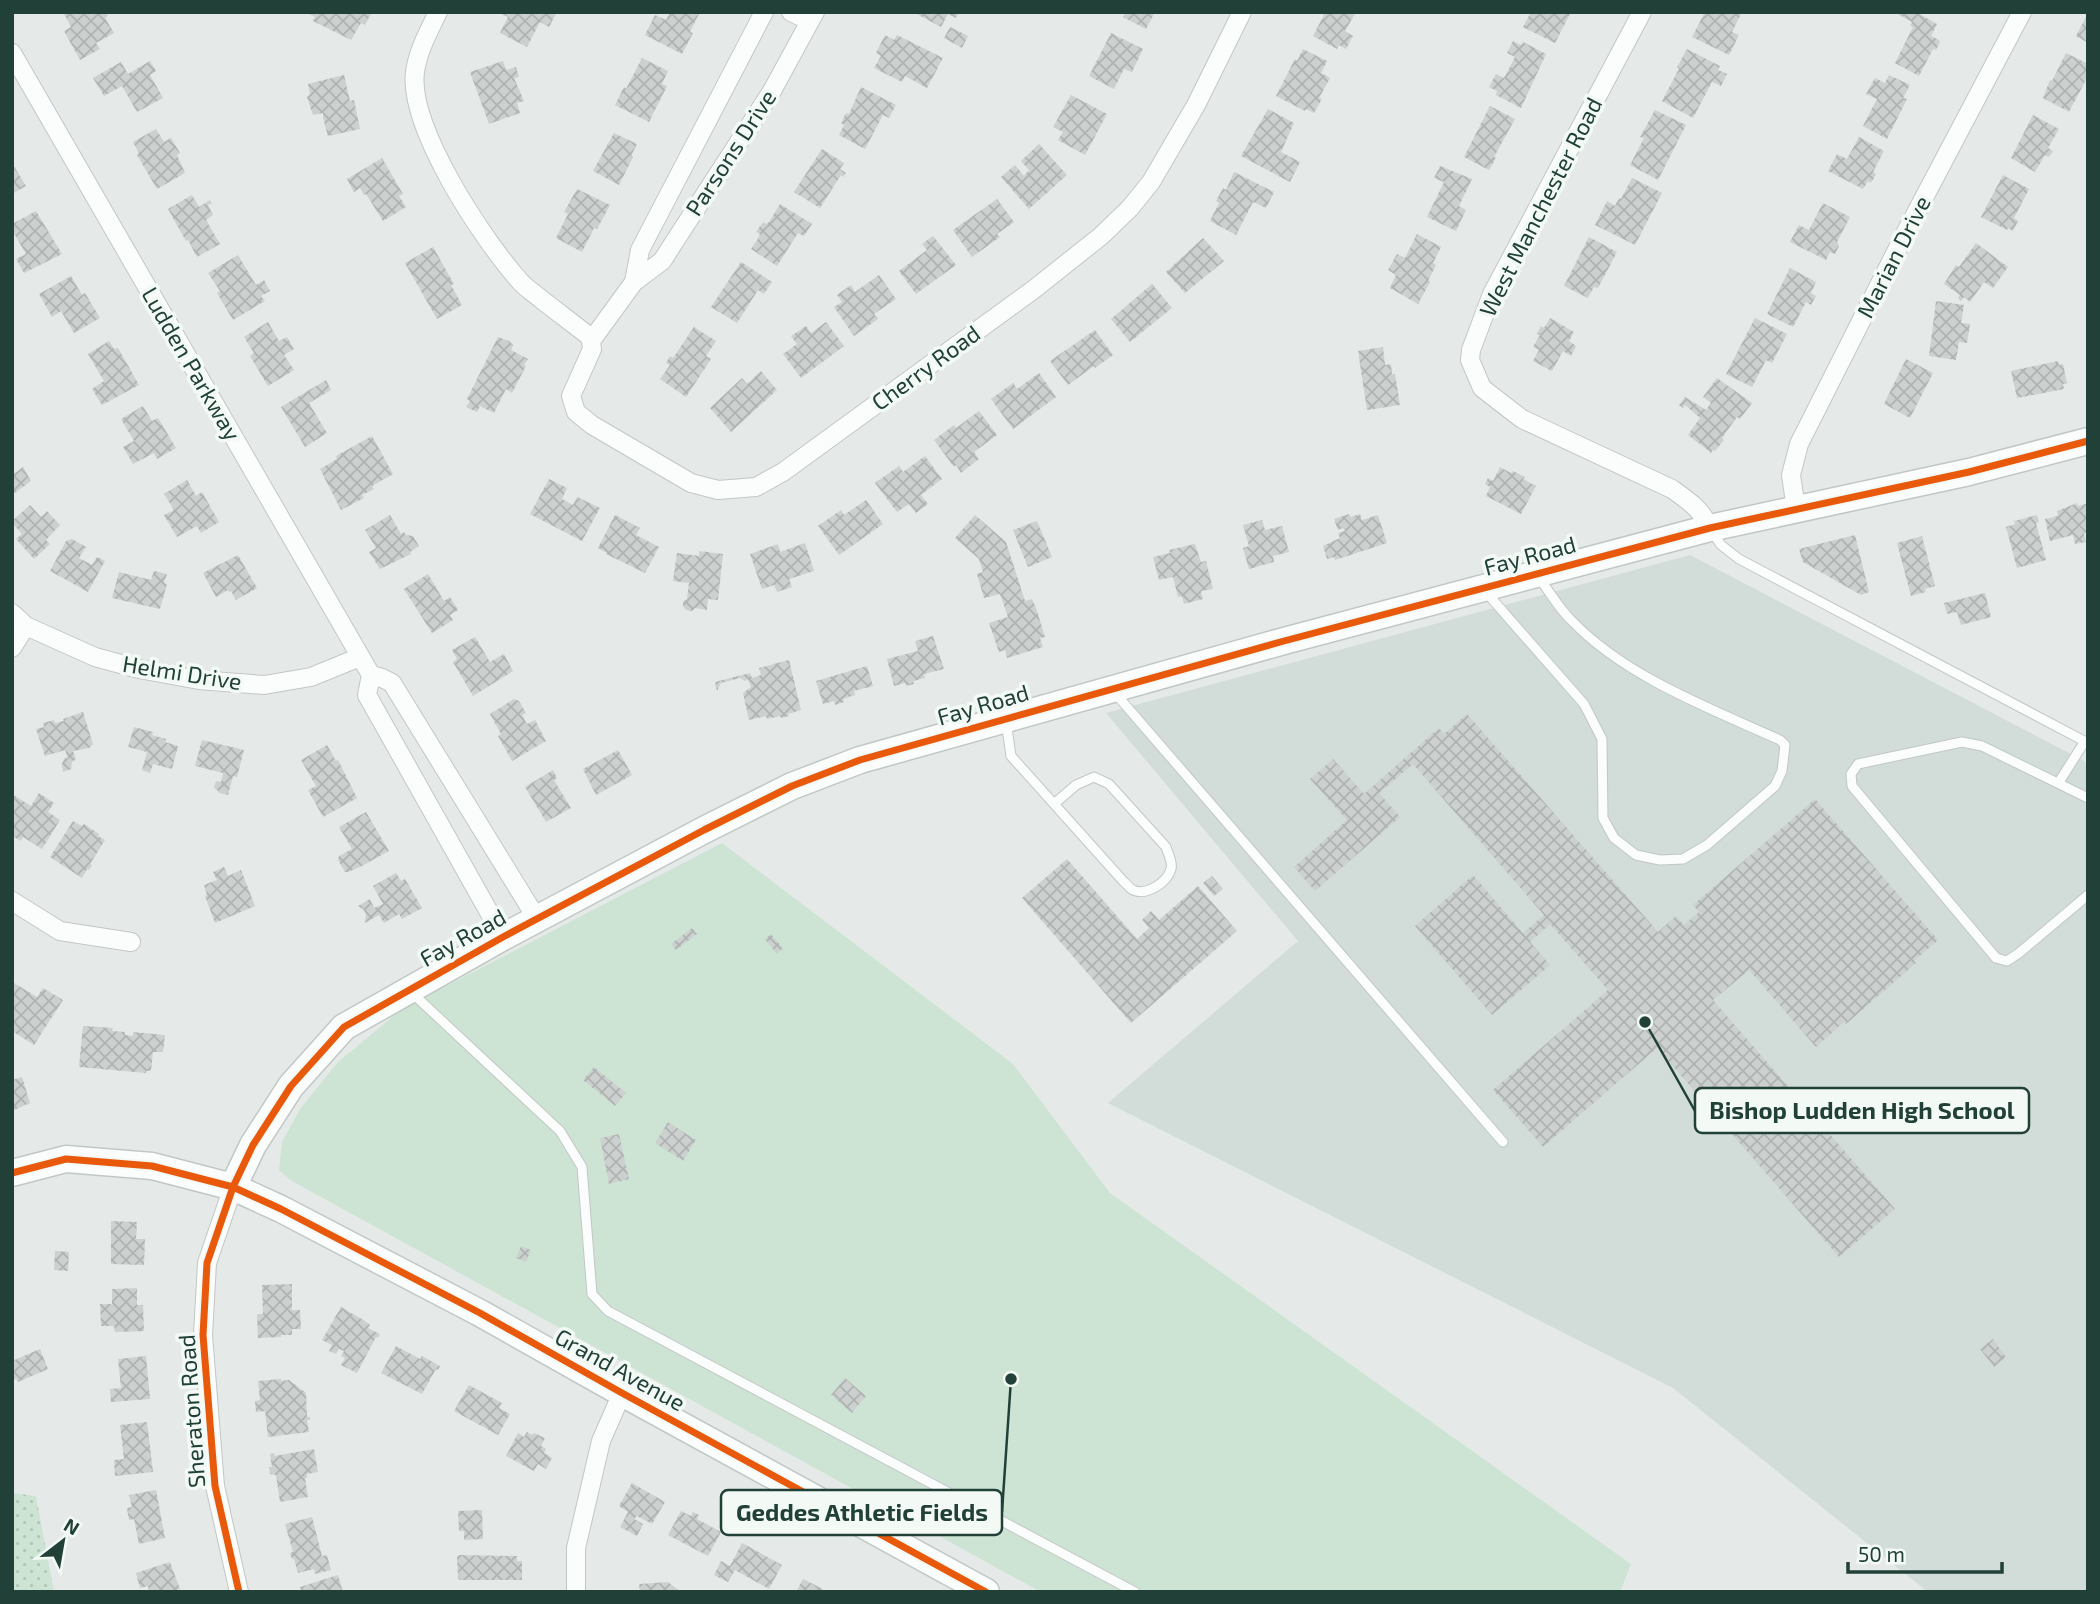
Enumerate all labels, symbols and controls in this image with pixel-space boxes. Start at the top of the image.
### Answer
street label: Parsons Drive [679,84,781,221]
street label: West Manchester Road [1473,92,1608,321]
street label: Marian Drive [1850,191,1936,322]
street label: Ludden Parkway [137,282,247,445]
street label: Cherry Road [866,319,985,416]
street label: Fay Road [1481,529,1579,581]
street label: Helmi Drive [121,649,244,695]
street label: Fay Road [934,678,1032,730]
street label: Fay Road [415,902,511,972]
callout: Bishop Ludden High School [1695,1088,2029,1133]
text: Bishop Ludden High School [1709,1095,2015,1124]
street label: Grand Avenue [551,1322,690,1416]
street label: Sheraton Road [172,1333,210,1489]
callout: Geddes Athletic Fields [721,1490,1002,1535]
text: Geddes Athletic Fields [736,1497,988,1526]
north arrow [28,1506,98,1576]
text: N [60,1513,84,1539]
scale bar [1848,1530,2002,1574]
text: 50 m [1858,1541,1905,1566]

